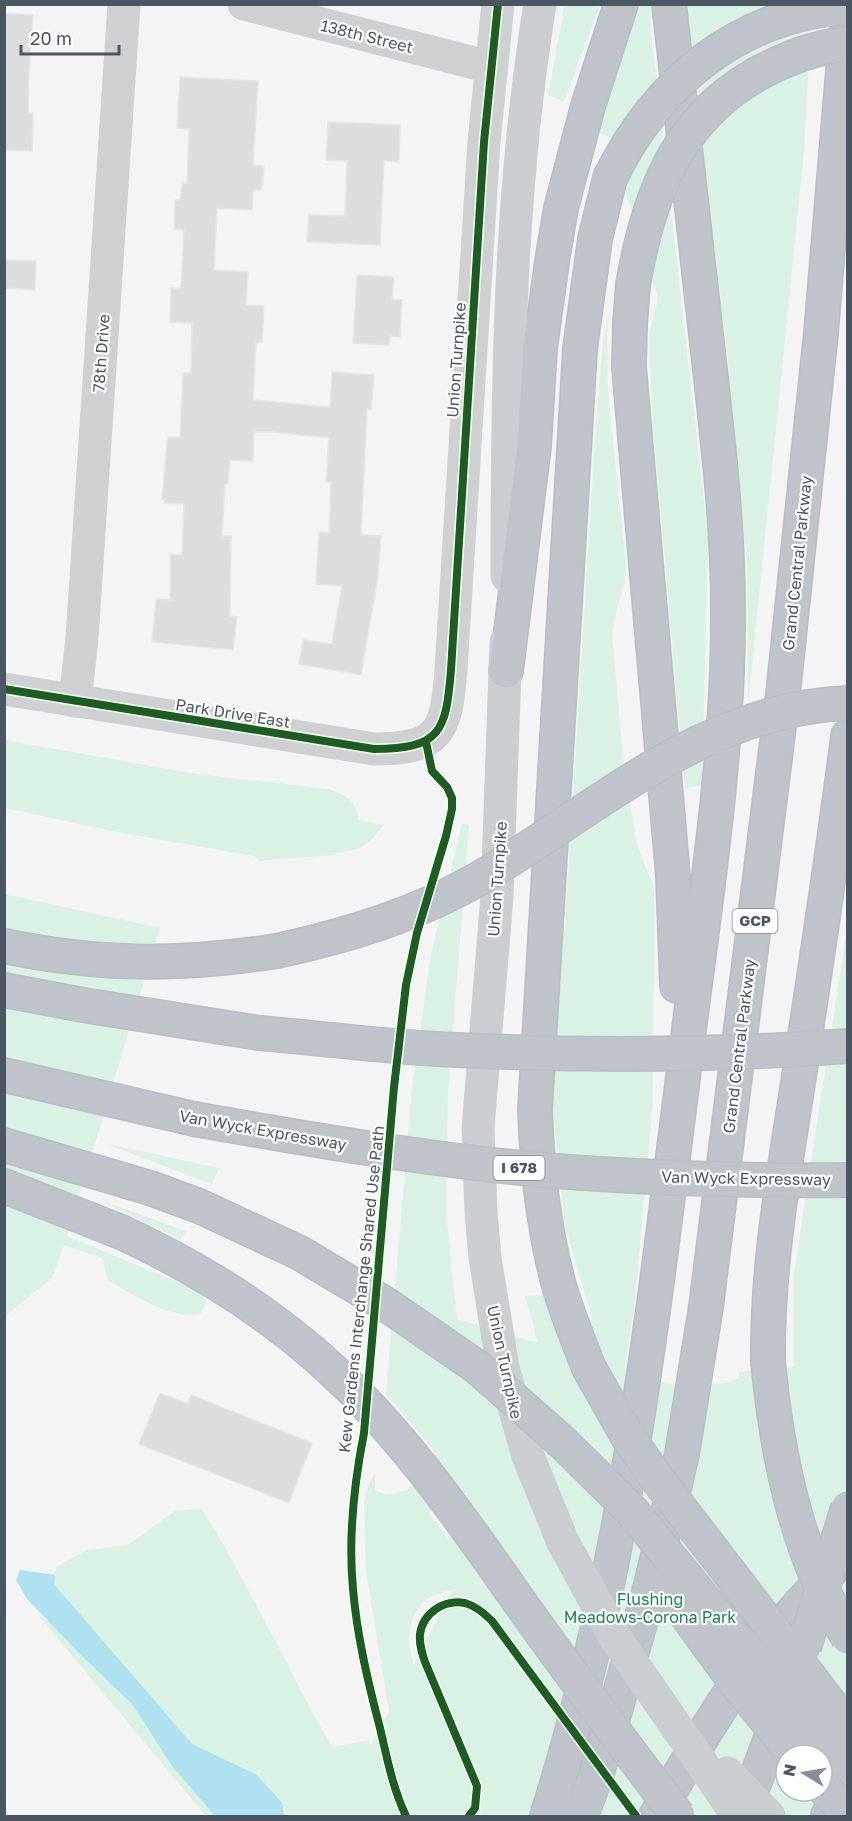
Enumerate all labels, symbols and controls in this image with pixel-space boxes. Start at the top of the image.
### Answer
street label: 138th Street [319,15,415,57]
scale bar [21,18,118,56]
text: 20 m [30,27,72,49]
street label: Union Turnpike [442,302,470,418]
street label: 78th Drive [88,313,114,393]
street label: Grand Central Parkway [778,475,816,651]
street label: Park Drive East [174,694,292,732]
street label: Union Turnpike [483,821,511,937]
road number: GCP [732,909,777,933]
street label: Grand Central Parkway [718,958,760,1134]
street label: Van Wyck Expressway [178,1105,348,1155]
street label: Kew Gardens Interchange Shared Use Path [334,1124,388,1454]
road number: I 678 [494,1156,544,1180]
street label: Van Wyck Expressway [661,1167,831,1189]
street label: Union Turnpike [483,1303,527,1421]
park label: Flushing Meadows-Corona Park [564,1589,736,1627]
north arrow [774,1743,834,1803]
text: N [778,1762,800,1778]

